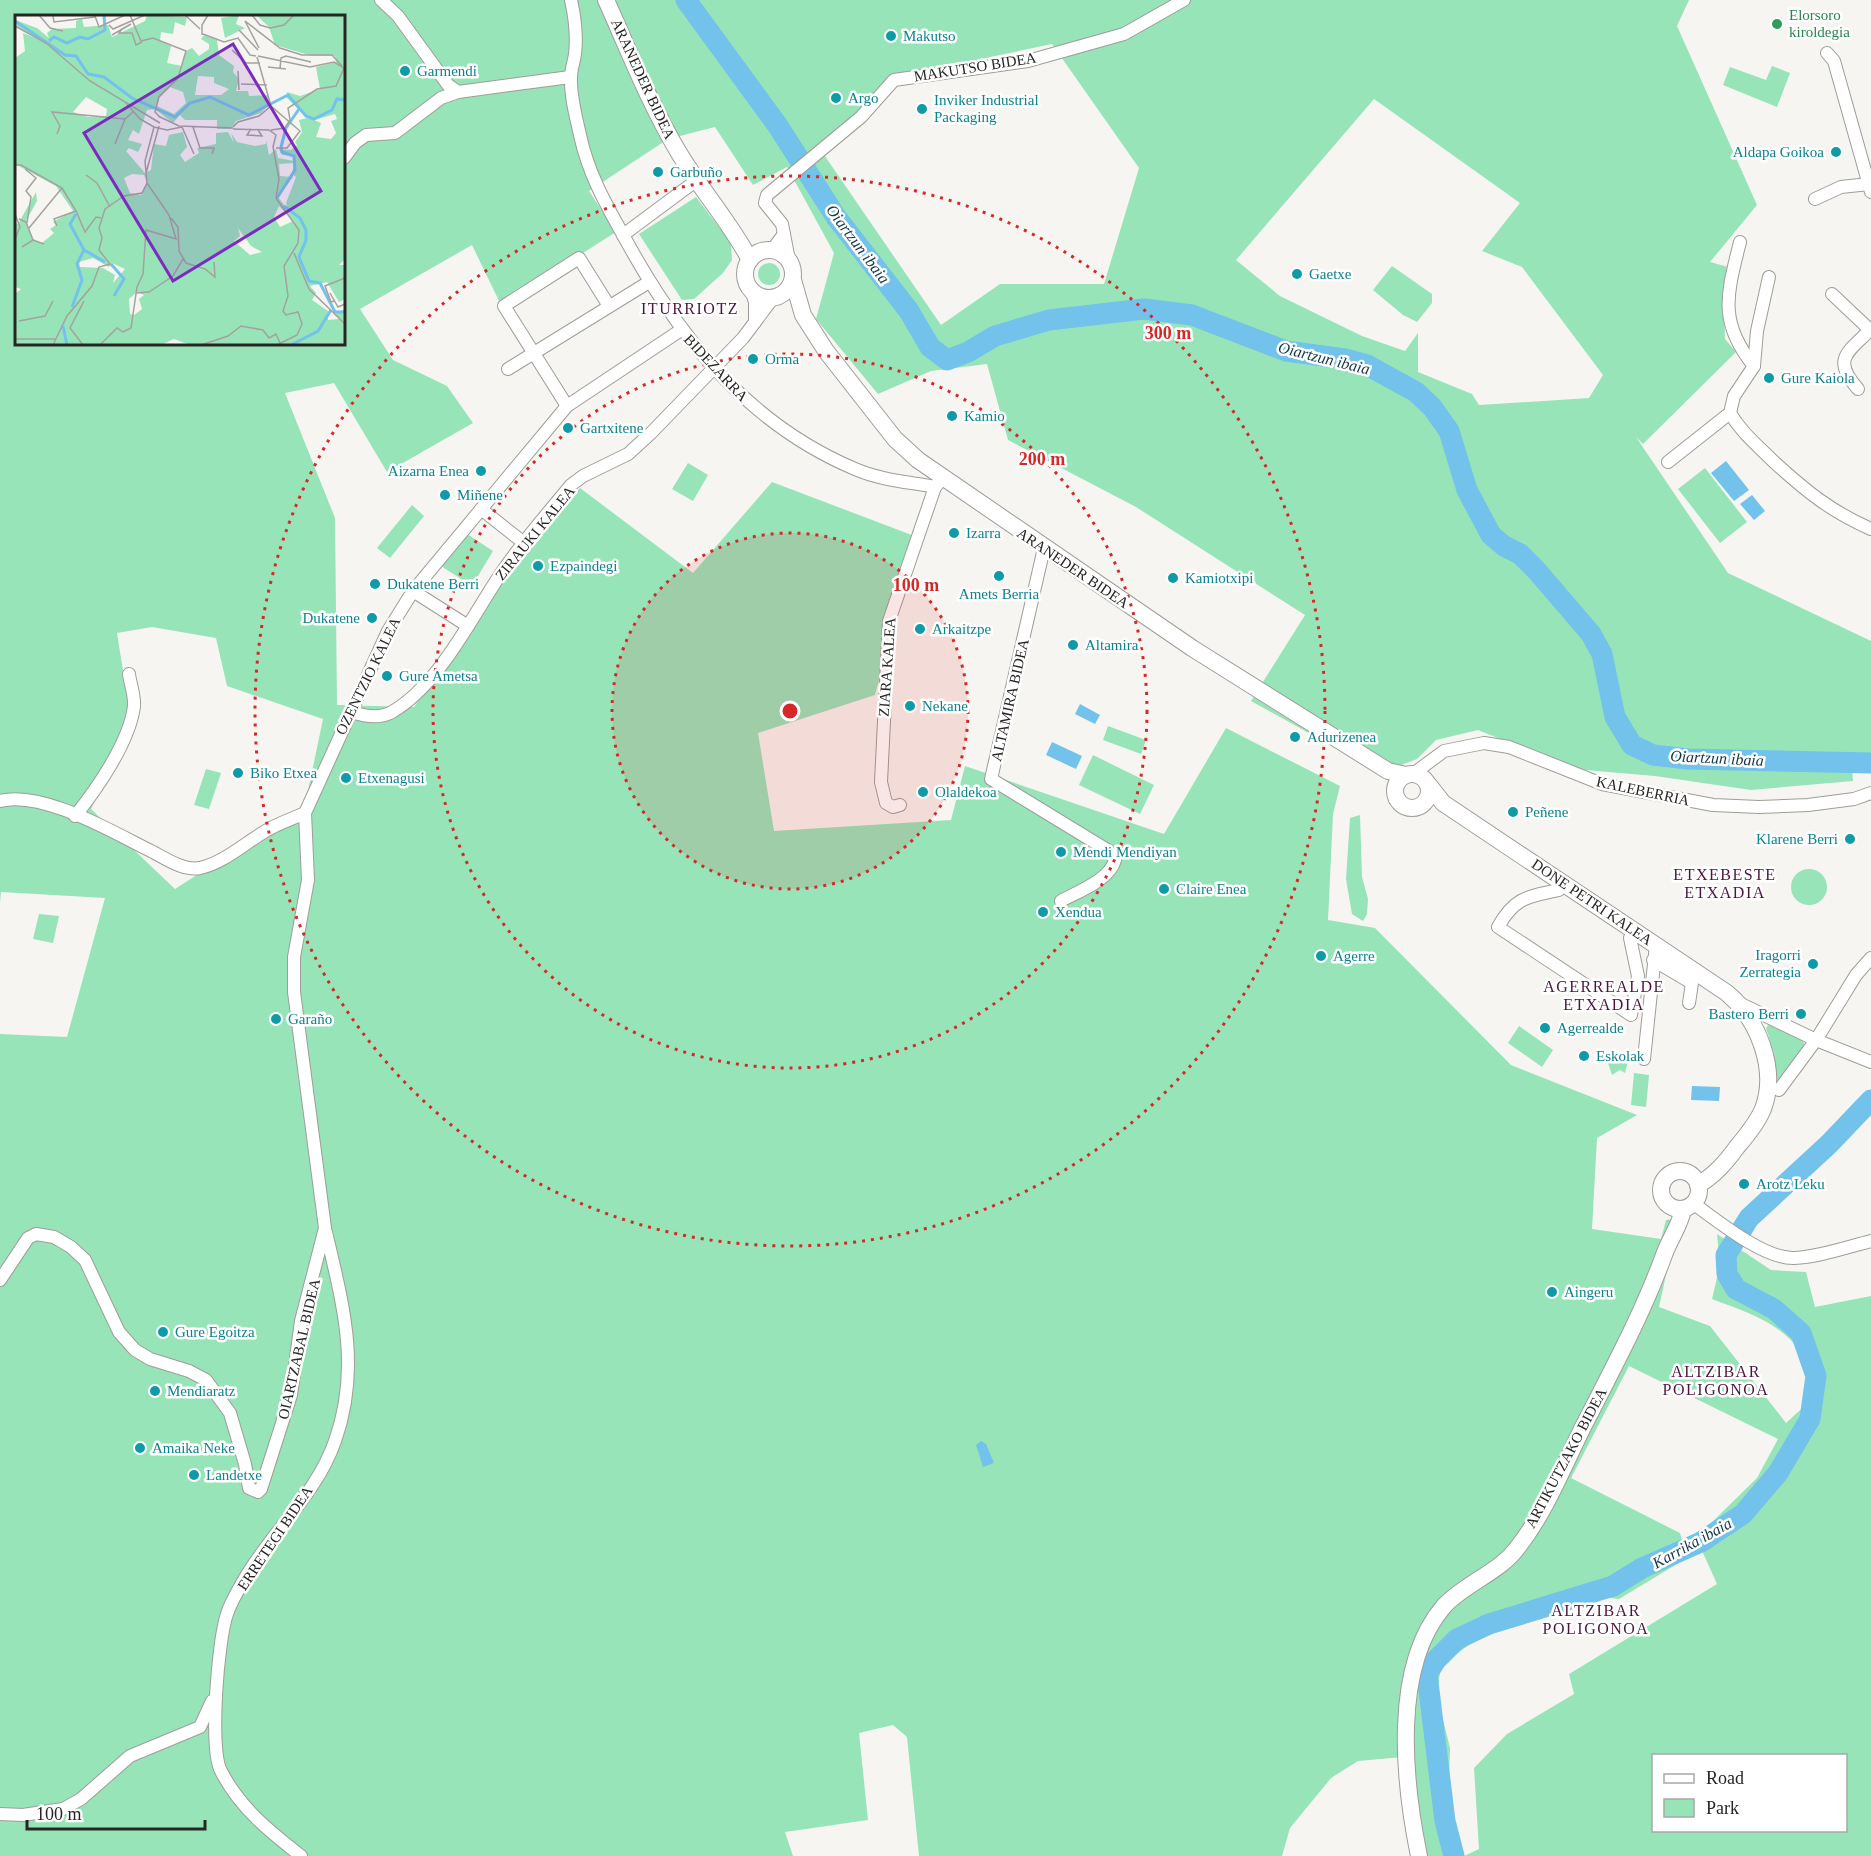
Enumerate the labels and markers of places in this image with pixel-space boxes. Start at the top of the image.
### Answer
place label: Elorsoro kiroldegia [1789,7,1850,40]
marker: Elorsoro kiroldegia [1770,17,1784,31]
place label: Makutso [903,28,956,44]
marker: Makutso [884,29,898,43]
place label: Garmendi [417,63,477,79]
marker: Garmendi [398,64,412,78]
place label: Argo [848,90,879,106]
marker: Argo [829,91,843,105]
place label: Inviker Industrial Packaging [934,92,1039,125]
marker: Inviker Industrial Packaging [915,102,929,116]
place label: Aldapa Goikoa [1733,144,1824,160]
marker: Aldapa Goikoa [1829,145,1843,159]
place label: Garbuño [670,164,723,180]
marker: Garbuño [651,165,665,179]
place label: Gaetxe [1309,266,1352,282]
marker: Gaetxe [1290,267,1304,281]
place label: Orma [765,351,799,367]
marker: Orma [746,352,760,366]
place label: Gure Kaiola [1781,370,1855,386]
marker: Gure Kaiola [1762,371,1776,385]
place label: Kamio [964,408,1005,424]
marker: Kamio [945,409,959,423]
place label: Gartxitene [580,420,644,436]
marker: Gartxitene [561,421,575,435]
place label: Aizarna Enea [388,463,469,479]
marker: Aizarna Enea [474,464,488,478]
place label: Miñene [457,487,503,503]
marker: Miñene [438,488,452,502]
place label: Izarra [966,525,1001,541]
marker: Izarra [947,526,961,540]
place label: Ezpaindegi [550,558,617,574]
marker: Ezpaindegi [531,559,545,573]
marker: Amets Berria [992,569,1006,583]
place label: Kamiotxipi [1185,570,1253,586]
marker: Kamiotxipi [1166,571,1180,585]
place label: Dukatene Berri [387,576,479,592]
marker: Dukatene Berri [368,577,382,591]
place label: Amets Berria [959,586,1040,602]
place label: Dukatene [303,610,360,626]
marker: Dukatene [365,611,379,625]
place label: Arkaitzpe [932,621,991,637]
marker: Arkaitzpe [913,622,927,636]
place label: Altamira [1085,637,1139,653]
marker: Altamira [1066,638,1080,652]
place label: Gure Ametsa [399,668,478,684]
marker: Gure Ametsa [380,669,394,683]
place label: Nekane [922,698,968,714]
marker: Nekane [903,699,917,713]
centre of rings [780,701,800,721]
place label: Adurizenea [1307,729,1376,745]
marker: Adurizenea [1288,730,1302,744]
place label: Biko Etxea [250,765,317,781]
marker: Biko Etxea [231,766,245,780]
place label: Etxenagusi [358,770,425,786]
marker: Etxenagusi [339,771,353,785]
place label: Olaldekoa [935,784,997,800]
marker: Olaldekoa [916,785,930,799]
place label: Peñene [1525,804,1569,820]
marker: Peñene [1506,805,1520,819]
place label: Klarene Berri [1756,831,1838,847]
marker: Klarene Berri [1843,832,1857,846]
place label: Mendi Mendiyan [1073,844,1177,860]
marker: Mendi Mendiyan [1054,845,1068,859]
place label: Claire Enea [1176,881,1247,897]
marker: Claire Enea [1157,882,1171,896]
place label: Xendua [1055,904,1102,920]
marker: Xendua [1036,905,1050,919]
place label: Iragorri Zerrategia [1739,947,1801,980]
place label: Agerre [1333,948,1375,964]
marker: Agerre [1314,949,1328,963]
marker: Iragorri Zerrategia [1806,957,1820,971]
place label: Bastero Berri [1709,1006,1789,1022]
marker: Bastero Berri [1794,1007,1808,1021]
place label: Garaño [288,1011,332,1027]
marker: Garaño [269,1012,283,1026]
place label: Agerrealde [1557,1020,1624,1036]
marker: Agerrealde [1538,1021,1552,1035]
place label: Eskolak [1596,1048,1645,1064]
marker: Eskolak [1577,1049,1591,1063]
place label: Arotz Leku [1756,1176,1825,1192]
marker: Arotz Leku [1737,1177,1751,1191]
place label: Aingeru [1564,1284,1614,1300]
marker: Aingeru [1545,1285,1559,1299]
place label: Gure Egoitza [175,1324,255,1340]
marker: Gure Egoitza [156,1325,170,1339]
place label: Mendiaratz [167,1383,236,1399]
marker: Mendiaratz [148,1384,162,1398]
place label: Amaika Neke [152,1440,235,1456]
marker: Amaika Neke [133,1441,147,1455]
place label: Landetxe [206,1467,262,1483]
marker: Landetxe [187,1468,201,1482]

